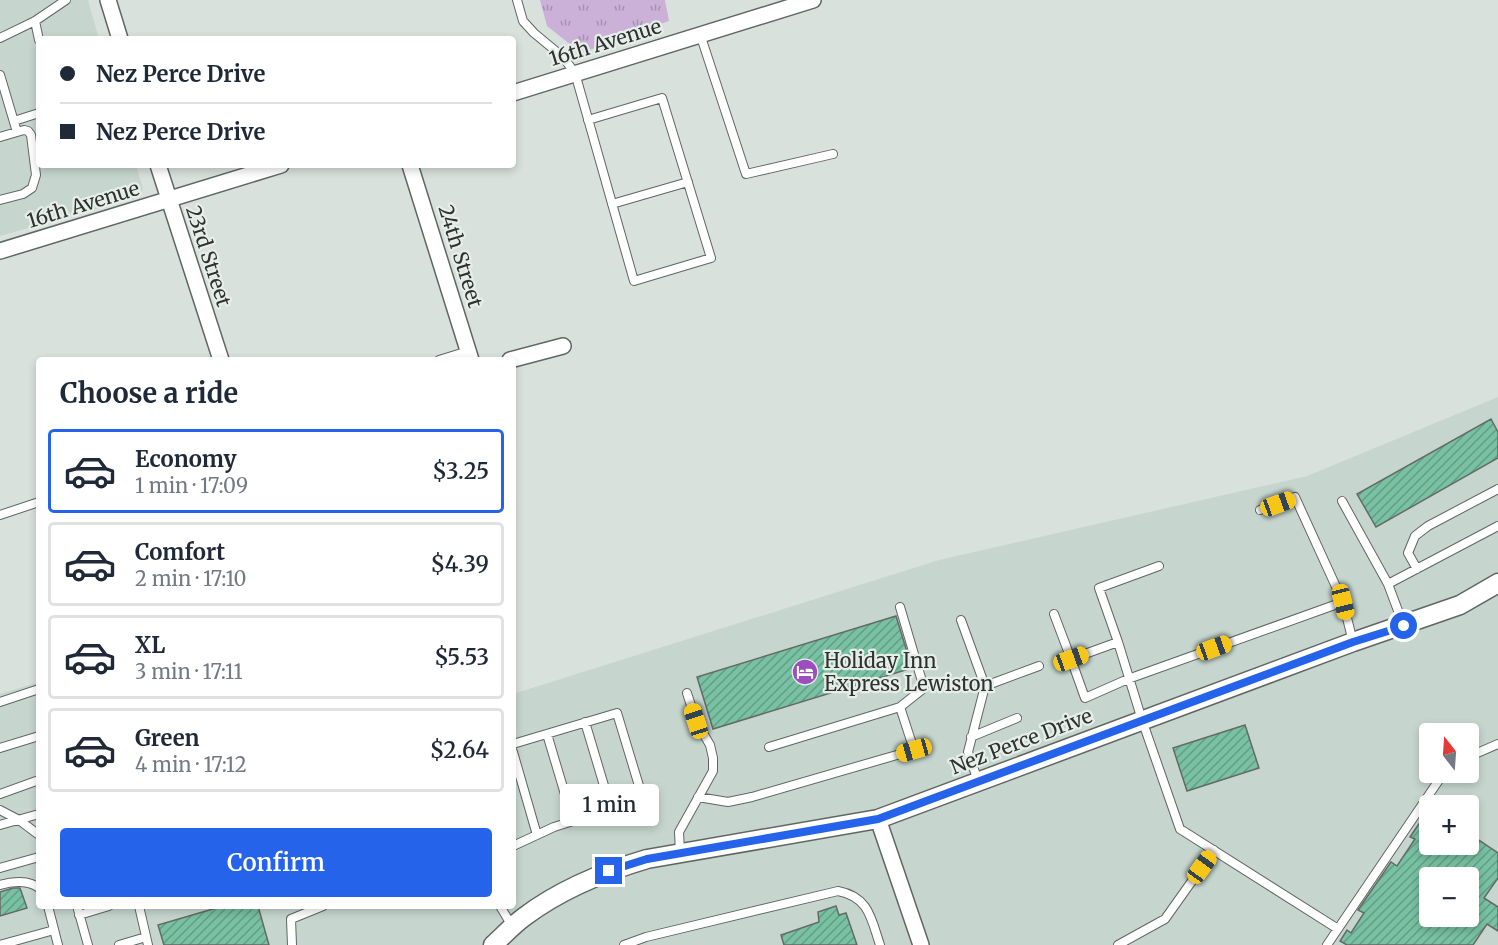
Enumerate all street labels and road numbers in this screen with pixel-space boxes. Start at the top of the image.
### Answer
street label: 16th Avenue [546,13,664,71]
street label: 16th Avenue [24,175,142,233]
street label: 23rd Street [181,202,237,310]
street label: 24th Street [434,202,489,311]
street label: Nez Perce Drive [947,702,1095,780]

